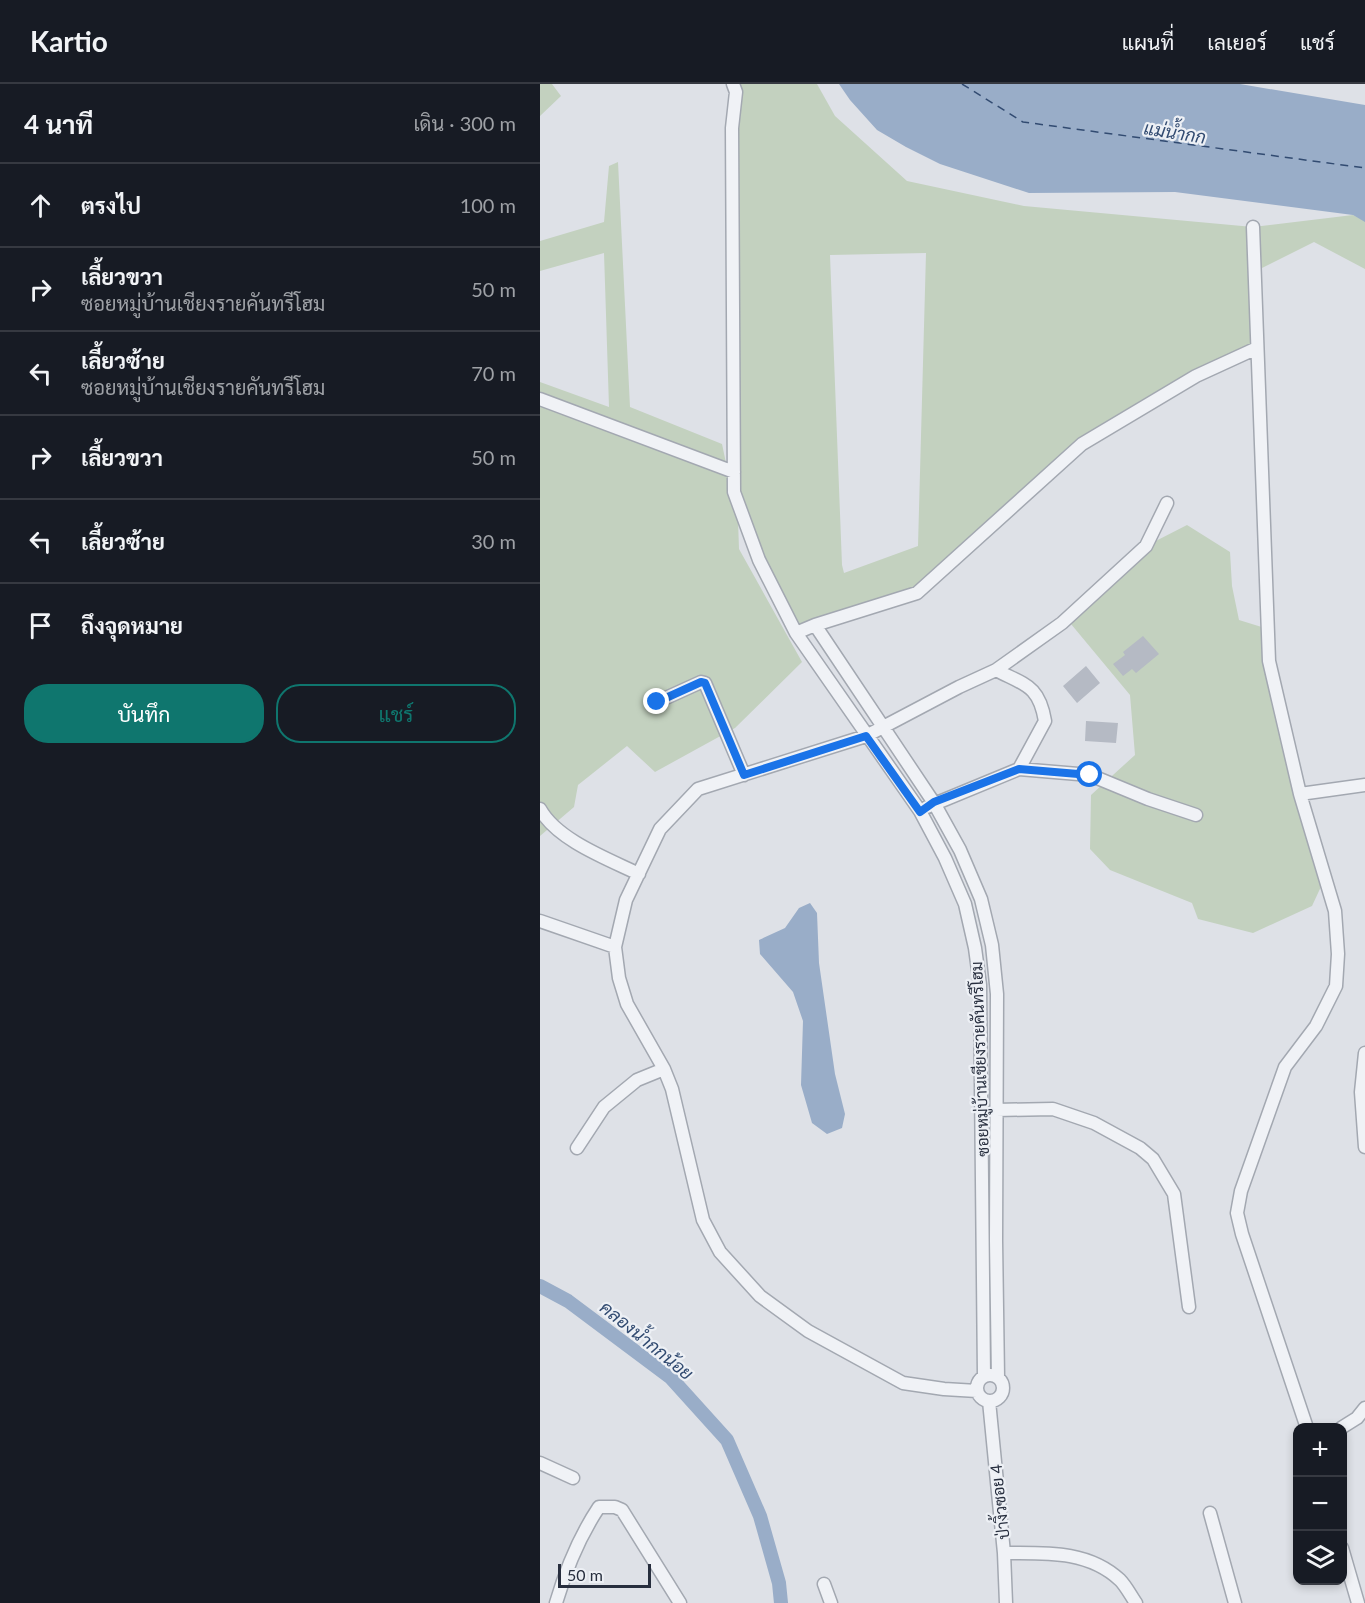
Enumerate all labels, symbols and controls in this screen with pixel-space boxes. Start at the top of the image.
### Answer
text: Kartio [30,24,108,58]
text: แผนที่ [1122,29,1174,54]
text: เลเยอร์ [1207,29,1267,54]
text: แชร์ [1300,29,1335,54]
text: 4 นาที [24,108,93,140]
text: เดิน · 300 m [413,111,516,135]
water label: แม่น้ำกก [1142,112,1208,148]
icon: ahead [24,189,57,222]
text: ตรงไป [81,192,141,219]
text: 100 m [460,193,516,217]
text: เลี้ยวขวา [81,263,163,290]
icon: right [24,273,57,306]
text: 50 m [471,277,516,301]
text: ซอยหมู่บ้านเชียงรายคันทรีโฮม [81,291,325,315]
text: เลี้ยวซ้าย [81,347,165,374]
icon: left [24,357,57,390]
text: 70 m [471,361,516,385]
text: ซอยหมู่บ้านเชียงรายคันทรีโฮม [81,375,325,399]
icon: right [24,441,57,474]
text: เลี้ยวขวา [81,444,163,471]
text: 50 m [471,445,516,469]
icon: left [24,525,57,558]
text: เลี้ยวซ้าย [81,528,165,555]
text: 30 m [471,529,516,553]
icon: arrive [24,609,57,642]
text: ถึงจุดหมาย [81,612,183,639]
button: บันทึก [24,684,264,743]
button: แชร์ [276,684,516,743]
route end [643,688,669,714]
route start [1076,761,1102,787]
street label: ซอยหมู่บ้านเชียงรายคันทรีโฮม [965,961,995,1157]
water label: คลองน้ำกกน้อย [596,1293,700,1384]
map controls [1293,1423,1347,1585]
button: + [1293,1423,1347,1477]
street label: ป่างิ้วซอย 4 [982,1463,1012,1541]
button: − [1293,1477,1347,1531]
button: layers [1293,1531,1347,1585]
scale bar [558,1561,651,1588]
text: 50 m [567,1565,603,1584]

